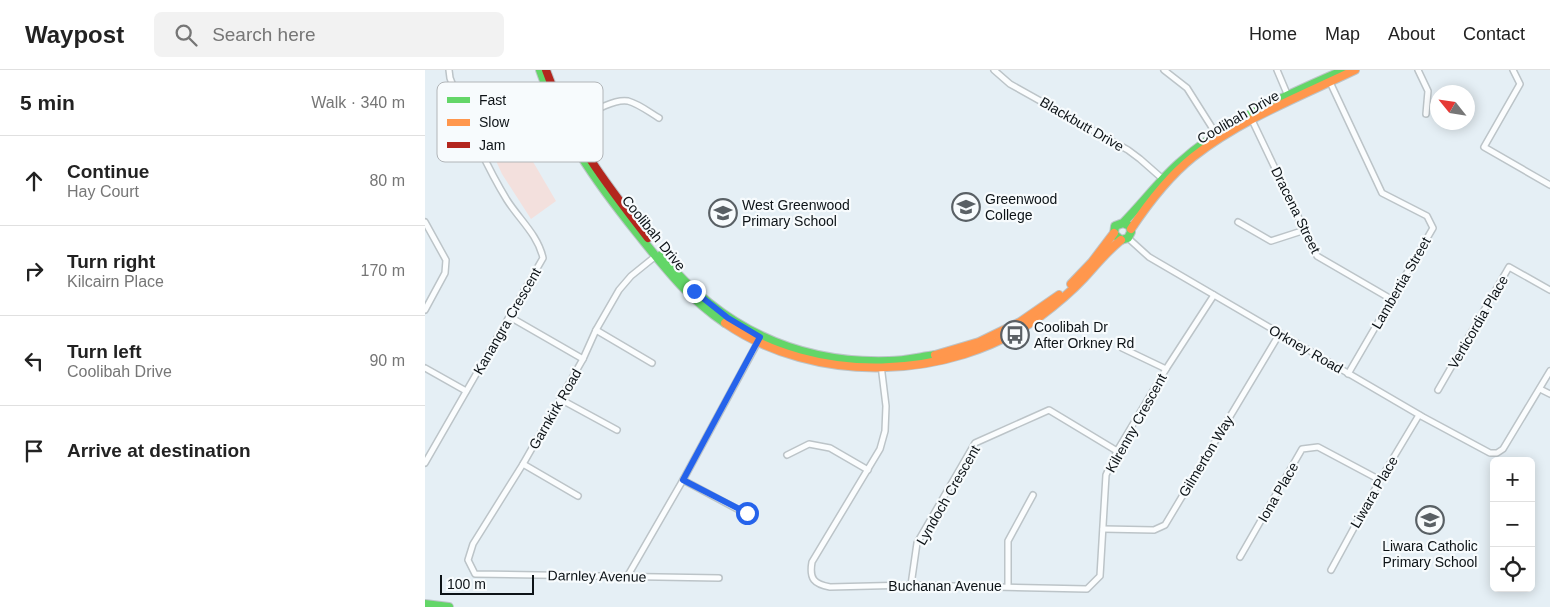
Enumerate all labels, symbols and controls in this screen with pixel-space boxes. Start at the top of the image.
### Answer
search box [154,12,504,57]
text: Waypost [25,21,124,48]
icon: search [172,21,200,49]
text: Search here [212,24,316,45]
text: Home [1249,24,1297,44]
text: Map [1325,24,1360,44]
text: About [1388,24,1435,44]
text: Contact [1463,24,1525,44]
legend [437,82,603,162]
north arrow [1430,85,1475,130]
street label: Coolibah Drive [1194,87,1282,147]
text: 5 min [20,91,75,114]
text: Fast [479,92,506,108]
text: Walk · 340 m [311,94,405,111]
street label: Blackbutt Drive [1037,94,1127,155]
text: Slow [479,114,510,130]
text: Jam [479,137,505,153]
text: Continue [67,161,149,182]
street label: Dracena Street [1268,164,1324,256]
icon: ahead [20,167,48,195]
text: 80 m [369,172,405,189]
text: Hay Court [67,183,139,200]
place label: Greenwood College [985,191,1057,223]
street label: Coolibah Drive [619,192,689,274]
school or university icon: Greenwood College [951,192,981,222]
place label: West Greenwood Primary School [742,197,850,229]
school or university icon: West Greenwood Primary School [708,198,738,228]
street label: Lambertia Street [1368,234,1434,332]
text: Turn right [67,251,155,272]
icon: right [20,257,48,285]
text: 170 m [361,262,405,279]
street label: Kanangra Crescent [470,265,544,377]
street label: Verticordia Place [1445,272,1511,371]
text: Kilcairn Place [67,273,164,290]
route end [683,280,706,303]
place label: Coolibah Dr After Orkney Rd [1034,319,1134,351]
bus stop icon: Coolibah Dr After Orkney Rd [1000,320,1030,350]
street label: Orkney Road [1266,321,1346,377]
text: Turn left [67,341,142,362]
icon: left [20,347,48,375]
text: 90 m [369,352,405,369]
text: Coolibah Drive [67,363,172,380]
street label: Garnkirk Road [526,366,584,452]
street label: Kilrenny Crescent [1102,371,1170,475]
street label: Gilmerton Way [1175,412,1237,500]
icon: arrive [20,437,48,465]
text: Arrive at destination [67,440,251,461]
street label: Lyndoch Crescent [913,442,983,548]
street label: Liwara Place [1347,453,1401,531]
map controls [1490,457,1535,592]
button: + [1490,457,1535,502]
street label: Iona Place [1255,459,1302,525]
route start [736,502,759,525]
button: − [1490,502,1535,547]
school or university icon: Liwara Catholic Primary School [1415,505,1445,535]
place label: Liwara Catholic Primary School [1382,538,1478,570]
button: locate [1490,547,1535,592]
street label: Darnley Avenue [548,567,647,585]
scale bar [440,572,534,595]
text: 100 m [447,576,486,592]
street label: Buchanan Avenue [888,578,1002,594]

